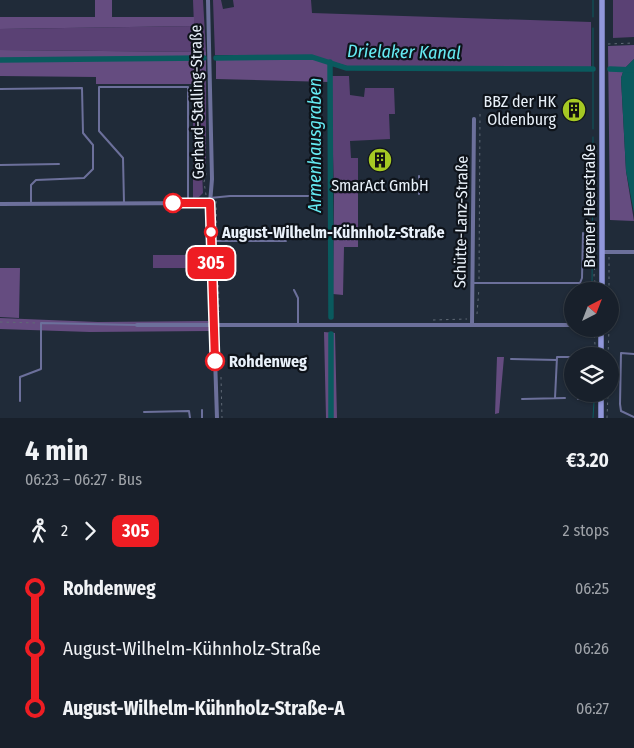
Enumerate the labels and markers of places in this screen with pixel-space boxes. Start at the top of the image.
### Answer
place label: BBZ der HK Oldenburg [483,92,557,129]
building icon: BBZ der HK Oldenburg [561,97,587,123]
building icon: SmarAct GmbH [367,147,393,173]
place label: SmarAct GmbH [331,176,429,195]
unlabelled marker [163,193,183,213]
place label: August-Wilhelm-Kühnholz-Straße [221,223,445,242]
marker: August-Wilhelm-Kühnholz-Straße [204,225,218,239]
marker: Rohdenweg [205,351,225,371]
place label: Rohdenweg [229,352,307,371]

